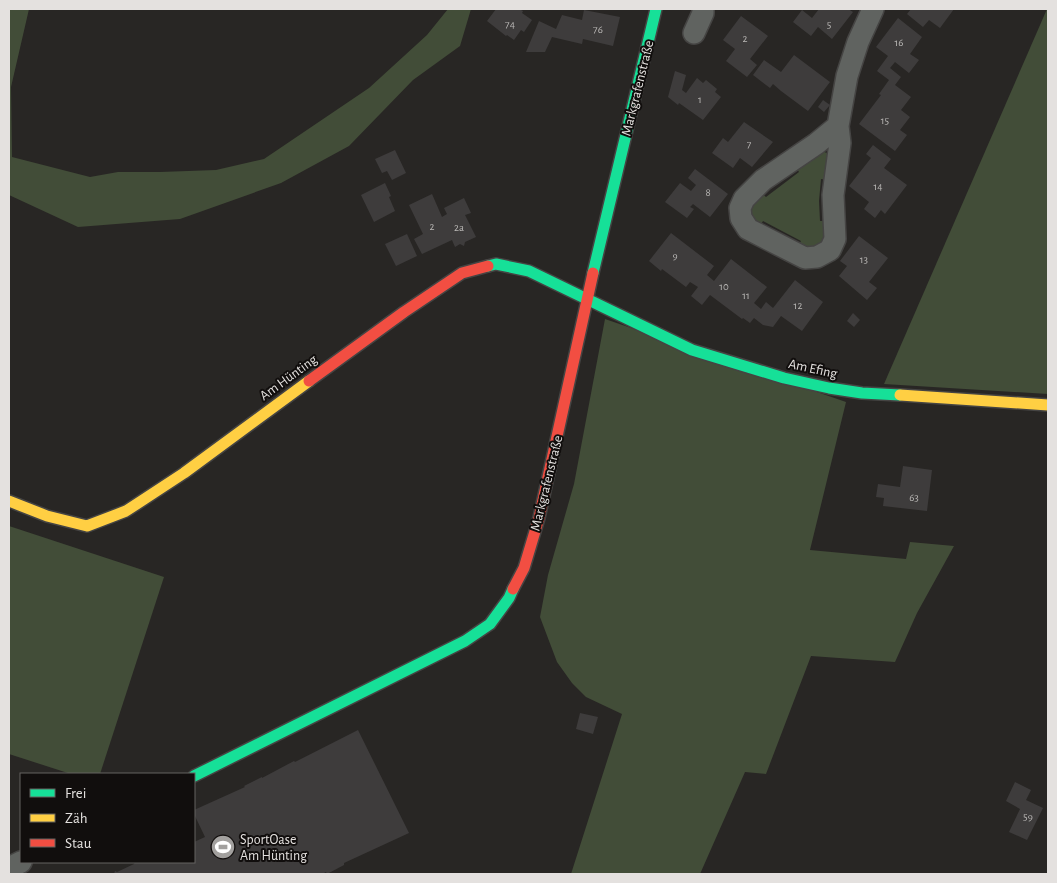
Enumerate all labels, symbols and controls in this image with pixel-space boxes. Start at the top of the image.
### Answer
house number: 74 [505,19,515,30]
house number: 5 [827,19,832,30]
house number: 76 [593,24,603,35]
house number: 2 [742,33,748,44]
house number: 16 [895,37,903,48]
street label: Markgrafenstraße [619,39,657,137]
house number: 1 [698,94,702,105]
house number: 15 [881,115,890,126]
house number: 7 [747,139,752,150]
house number: 14 [873,181,883,192]
house number: 8 [705,187,711,198]
house number: 2 [429,221,435,232]
house number: 2a [454,222,464,233]
house number: 9 [672,250,678,261]
house number: 13 [860,254,869,265]
house number: 10 [719,281,729,292]
house number: 11 [742,290,750,301]
house number: 12 [794,300,802,311]
street label: Am Hünting [257,352,320,403]
street label: Am Efing [787,357,839,381]
street label: Markgrafenstraße [528,434,566,532]
house number: 63 [909,492,919,503]
legend [20,773,195,863]
text: Frei [65,786,86,801]
text: Zäh [65,811,88,826]
house number: 59 [1023,811,1033,822]
place label: SportOase Am Hünting [240,833,307,863]
sports icon: SportOase Am Hünting [210,834,236,860]
text: Stau [65,836,92,851]

